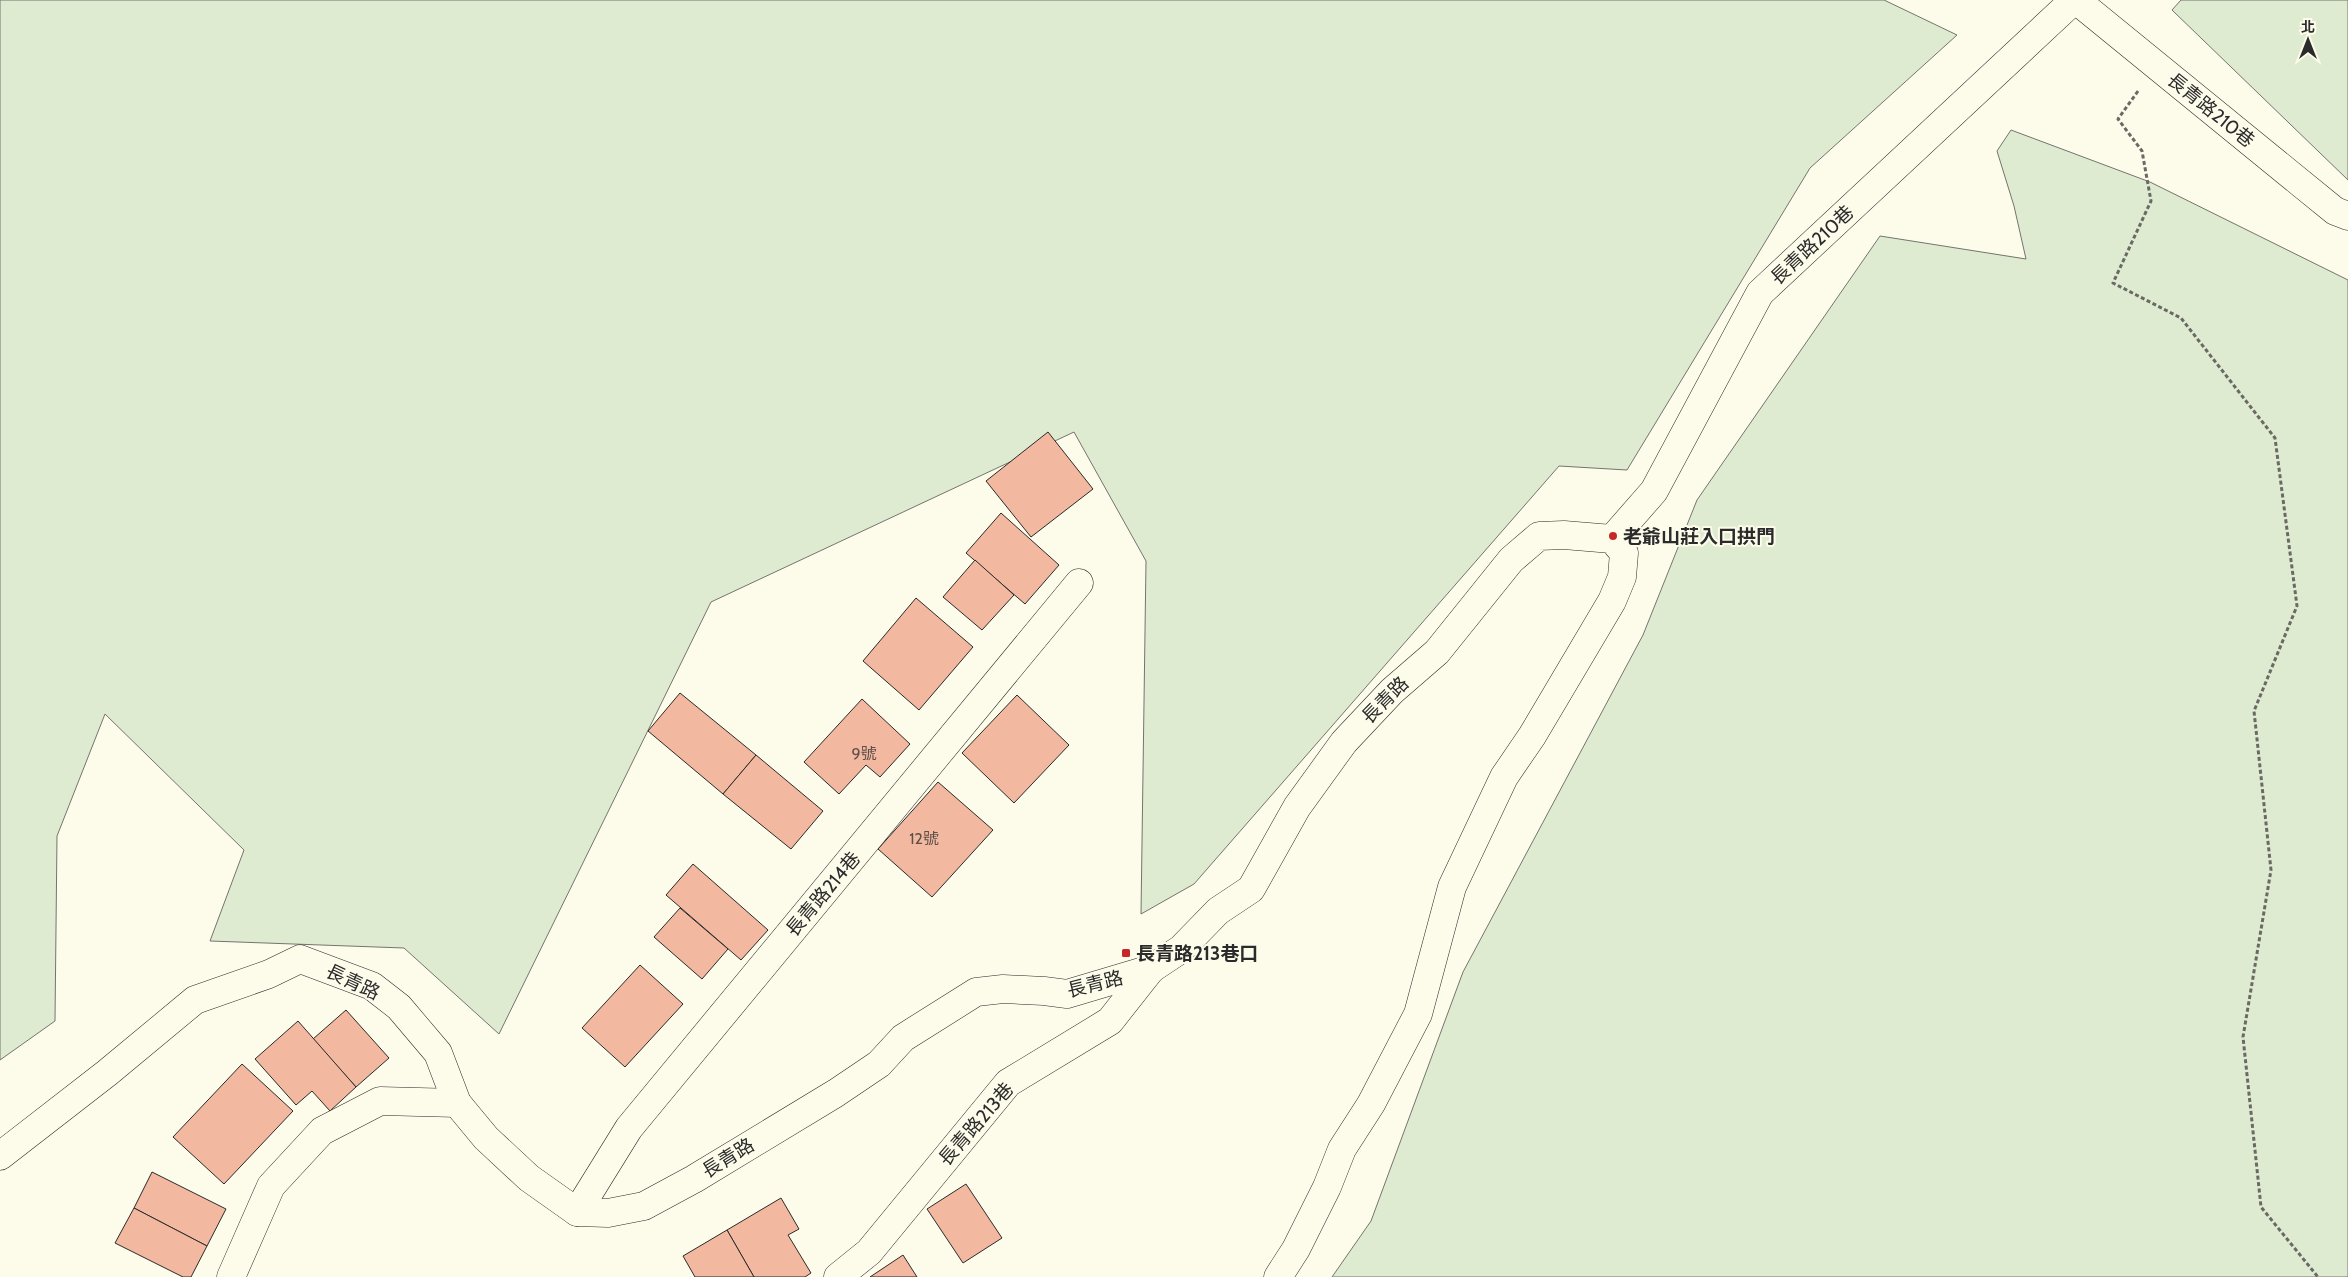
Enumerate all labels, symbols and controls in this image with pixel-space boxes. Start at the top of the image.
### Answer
north arrow [2283,15,2333,65]
text: 北 [2301,18,2315,36]
street label: 長青路210巷 [2163,68,2259,152]
street label: 長青路210巷 [1766,201,1858,289]
place label: 老爺山莊入口拱門 [1623,525,1775,548]
marker: 老爺山莊入口拱門 [1607,530,1619,542]
street label: 長青路 [1357,672,1413,728]
house number: 9號 [851,744,877,763]
house number: 12號 [909,829,939,848]
street label: 長青路214巷 [781,847,865,941]
place label: 長青路213巷口 [1136,942,1258,965]
marker: 長青路213巷口 [1120,947,1132,959]
street label: 長青路 [322,960,384,1004]
street label: 長青路 [1065,966,1125,1002]
street label: 長青路213巷 [934,1078,1018,1170]
street label: 長青路 [698,1133,758,1183]

